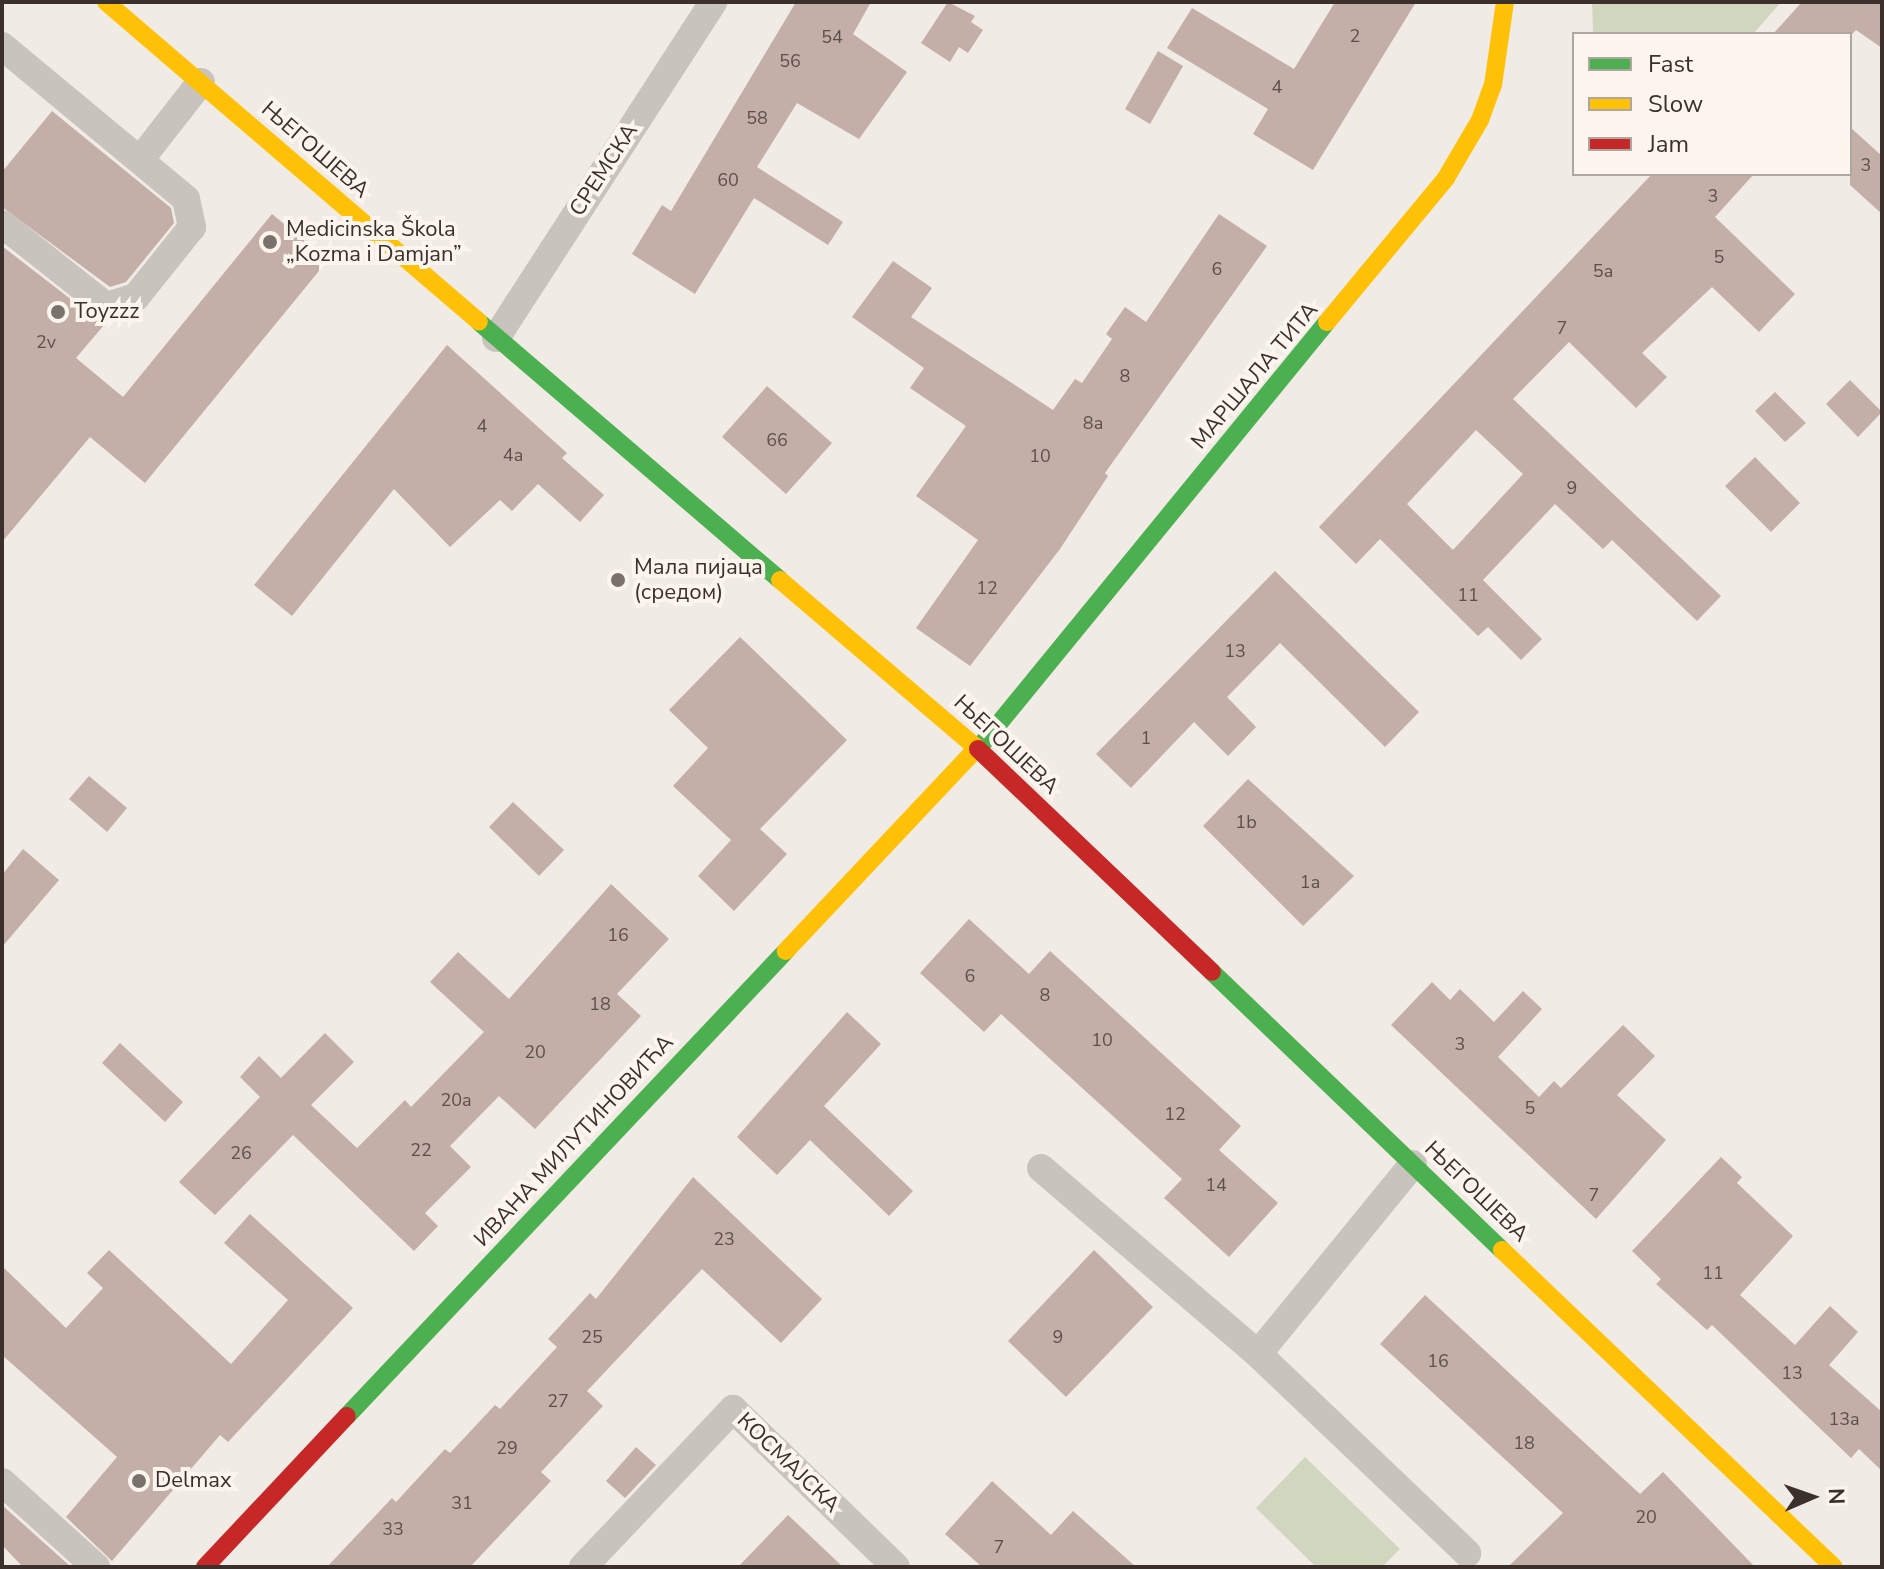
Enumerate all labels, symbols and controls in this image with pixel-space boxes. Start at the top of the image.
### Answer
house number: 2 [1350,25,1360,47]
house number: 54 [821,26,843,48]
legend [1572,32,1852,176]
text: Fast [1648,48,1693,80]
house number: 56 [779,50,801,72]
house number: 4 [1272,76,1282,98]
text: Slow [1648,88,1703,120]
street label: ЊЕГОШЕВА [256,96,374,204]
house number: 58 [746,107,768,129]
street label: СРЕМСКА [564,119,644,221]
text: Jam [1648,128,1689,160]
house number: 3 [1861,154,1871,176]
house number: 60 [717,169,739,191]
house number: 3 [1708,185,1718,207]
place label: Medicinska Škola „Kozma i Damjan” [286,216,462,268]
marker: Medicinska Škola „Kozma i Damjan” [261,233,279,251]
house number: 5 [1714,246,1724,268]
house number: 6 [1212,258,1222,280]
house number: 5a [1593,260,1613,282]
street label: МАРШАЛА ТИТА [1186,297,1324,455]
place label: Toyzzz [74,299,139,325]
marker: Toyzzz [49,303,67,321]
house number: 7 [1557,317,1567,339]
house number: 2v [36,331,56,353]
house number: 8 [1120,365,1130,387]
house number: 8a [1083,412,1103,434]
house number: 4 [477,415,487,437]
house number: 66 [766,429,788,451]
house number: 4a [503,444,523,466]
house number: 10 [1029,445,1051,467]
house number: 9 [1567,477,1577,499]
place label: Мала пијаца (средом) [634,554,763,606]
marker: Мала пијаца (средом) [609,571,627,589]
house number: 12 [976,577,998,599]
house number: 11 [1457,584,1479,606]
house number: 13 [1224,640,1246,662]
street label: ЊЕГОШЕВА [948,690,1064,800]
house number: 1 [1141,727,1151,749]
house number: 1b [1235,811,1257,833]
house number: 1a [1300,871,1320,893]
house number: 16 [607,924,629,946]
house number: 6 [965,965,975,987]
house number: 8 [1040,984,1050,1006]
house number: 18 [589,993,611,1015]
house number: 10 [1091,1029,1113,1051]
street label: ИВАНА МИЛУТИНОВИЋА [469,1030,679,1252]
house number: 3 [1455,1033,1465,1055]
house number: 20 [524,1041,546,1063]
house number: 20a [440,1089,472,1111]
house number: 5 [1525,1097,1535,1119]
house number: 12 [1164,1103,1186,1125]
street label: ЊЕГОШЕВА [1419,1136,1533,1248]
house number: 22 [410,1139,432,1161]
house number: 26 [230,1142,252,1164]
house number: 14 [1205,1174,1227,1196]
house number: 7 [1589,1184,1599,1206]
house number: 23 [713,1228,735,1250]
house number: 11 [1702,1262,1724,1284]
house number: 25 [581,1326,603,1348]
house number: 9 [1053,1326,1063,1348]
house number: 16 [1427,1350,1449,1372]
house number: 13 [1781,1362,1803,1384]
house number: 27 [547,1390,569,1412]
street label: КОСМАЈСКА [731,1407,845,1519]
house number: 13a [1828,1408,1860,1430]
house number: 18 [1513,1432,1535,1454]
house number: 29 [496,1437,518,1459]
north arrow [1772,1457,1852,1537]
place label: Delmax [155,1468,232,1494]
marker: Delmax [130,1472,148,1490]
text: N [1821,1487,1851,1505]
house number: 31 [451,1492,473,1514]
house number: 20 [1635,1506,1657,1528]
house number: 33 [382,1518,404,1540]
house number: 7 [994,1536,1004,1558]

